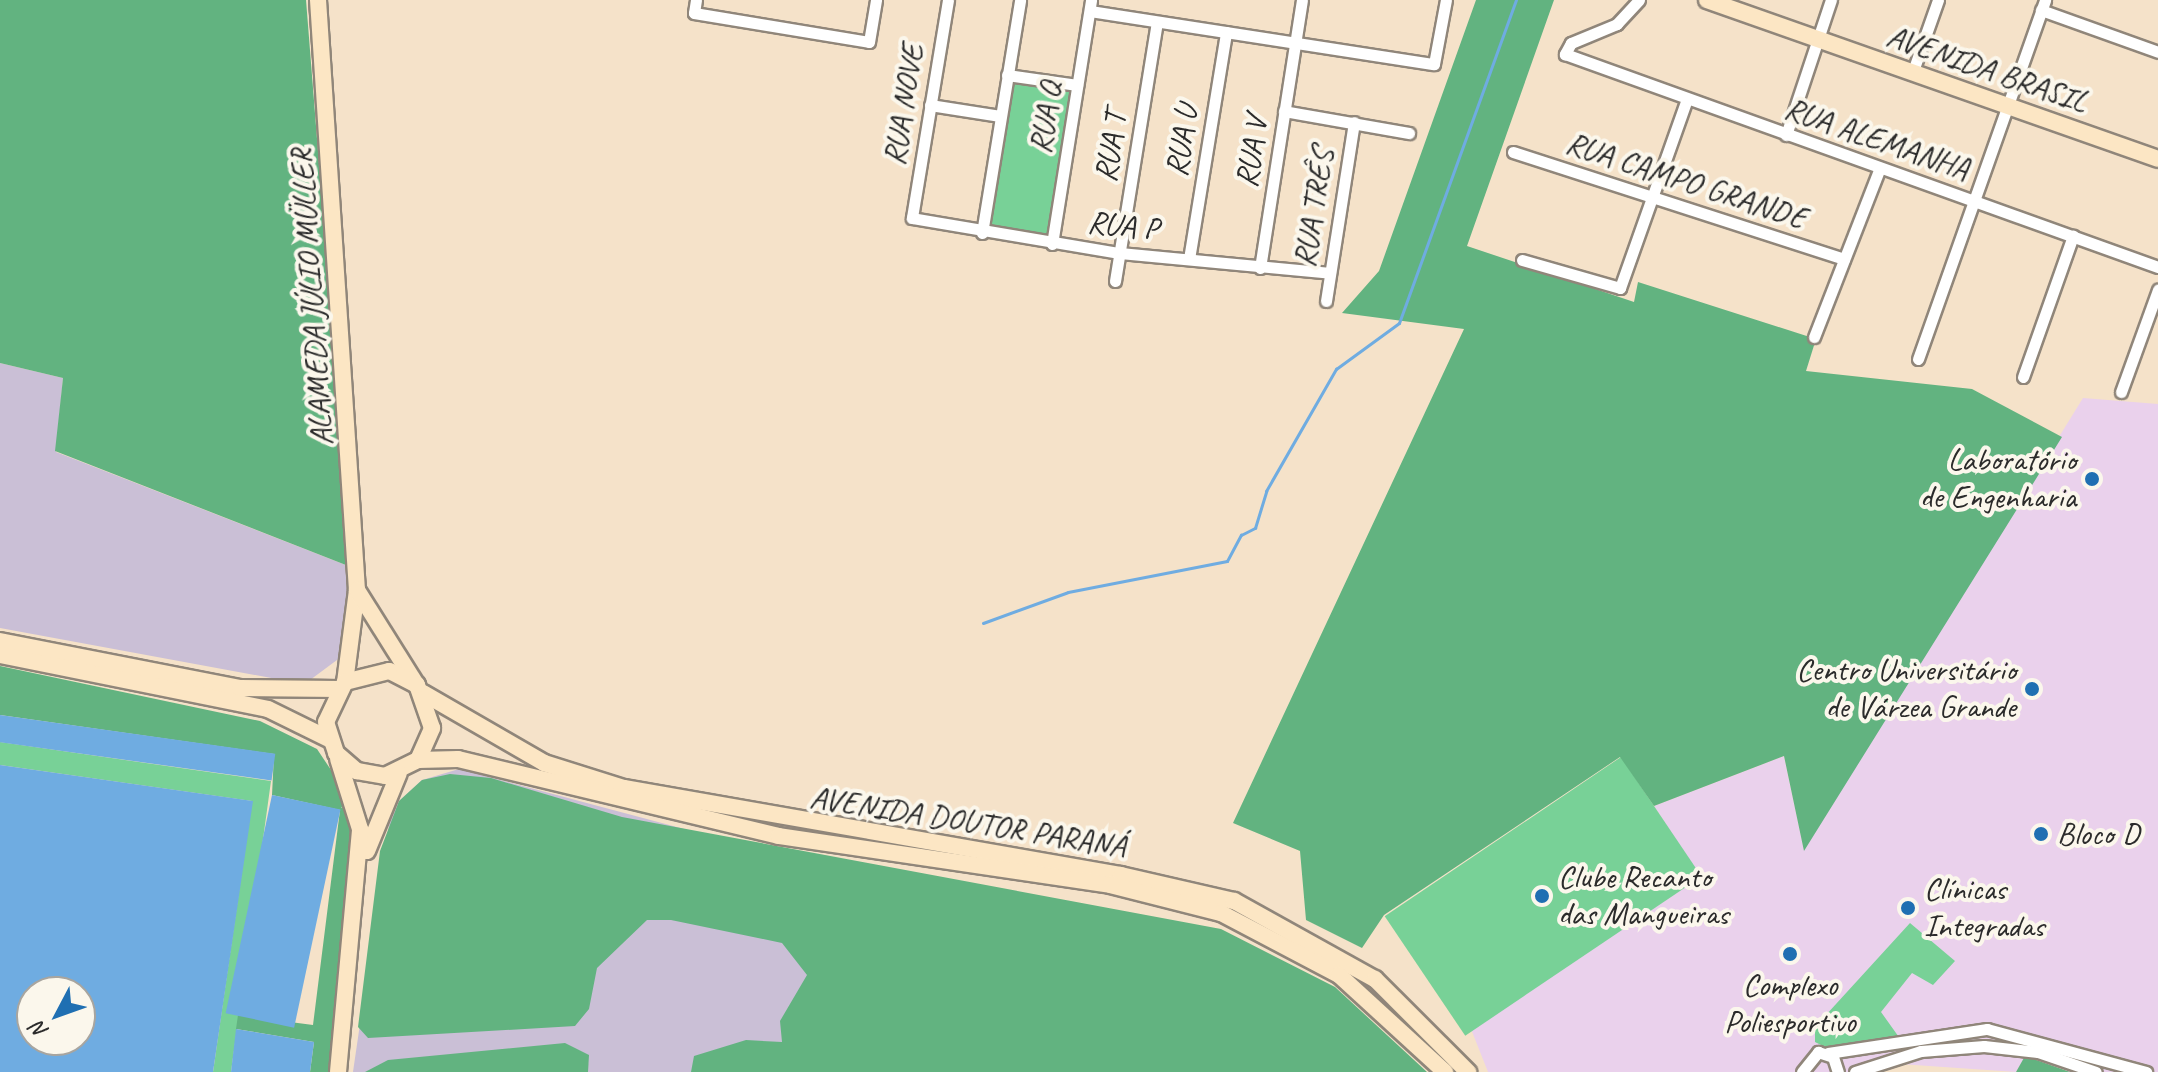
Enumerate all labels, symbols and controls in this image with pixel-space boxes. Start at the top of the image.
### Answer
street label: AVENIDA BRASIL [1882,17,2092,121]
street label: RUA NOVE [875,41,933,169]
street label: RUA Q [1021,80,1071,156]
street label: RUA ALEMANHA [1780,90,1974,188]
street label: RUA U [1157,103,1207,179]
street label: RUA T [1087,109,1135,185]
street label: RUA V [1227,114,1277,190]
street label: RUA CAMPO GRANDE [1562,124,1810,238]
street label: RUA TRÊS [1286,146,1342,270]
street label: ALAMEDA JÚLIO MÜLLER [282,147,342,447]
street label: RUA P [1086,203,1160,249]
place label: Laboratório de Engenharia [1919,442,2076,517]
marker: Laboratório de Engenharia [2083,470,2101,488]
place label: Centro Universitário de Várzea Grande [1796,652,2016,727]
marker: Centro Universitário de Várzea Grande [2023,680,2041,698]
street label: AVENIDA DOUTOR PARANÁ [808,778,1128,866]
place label: Bloco D [2057,815,2139,853]
marker: Bloco D [2032,825,2050,843]
place label: Clube Recanto das Mangueiras [1558,859,1729,934]
place label: Clínicas Integradas [1924,871,2044,946]
marker: Clube Recanto das Mangueiras [1533,887,1551,905]
marker: Clínicas Integradas [1899,899,1917,917]
marker: Complexo Poliesportivo [1781,945,1799,963]
place label: Complexo Poliesportivo [1724,967,1856,1042]
north arrow [16,976,96,1056]
text: N [24,1016,54,1045]

